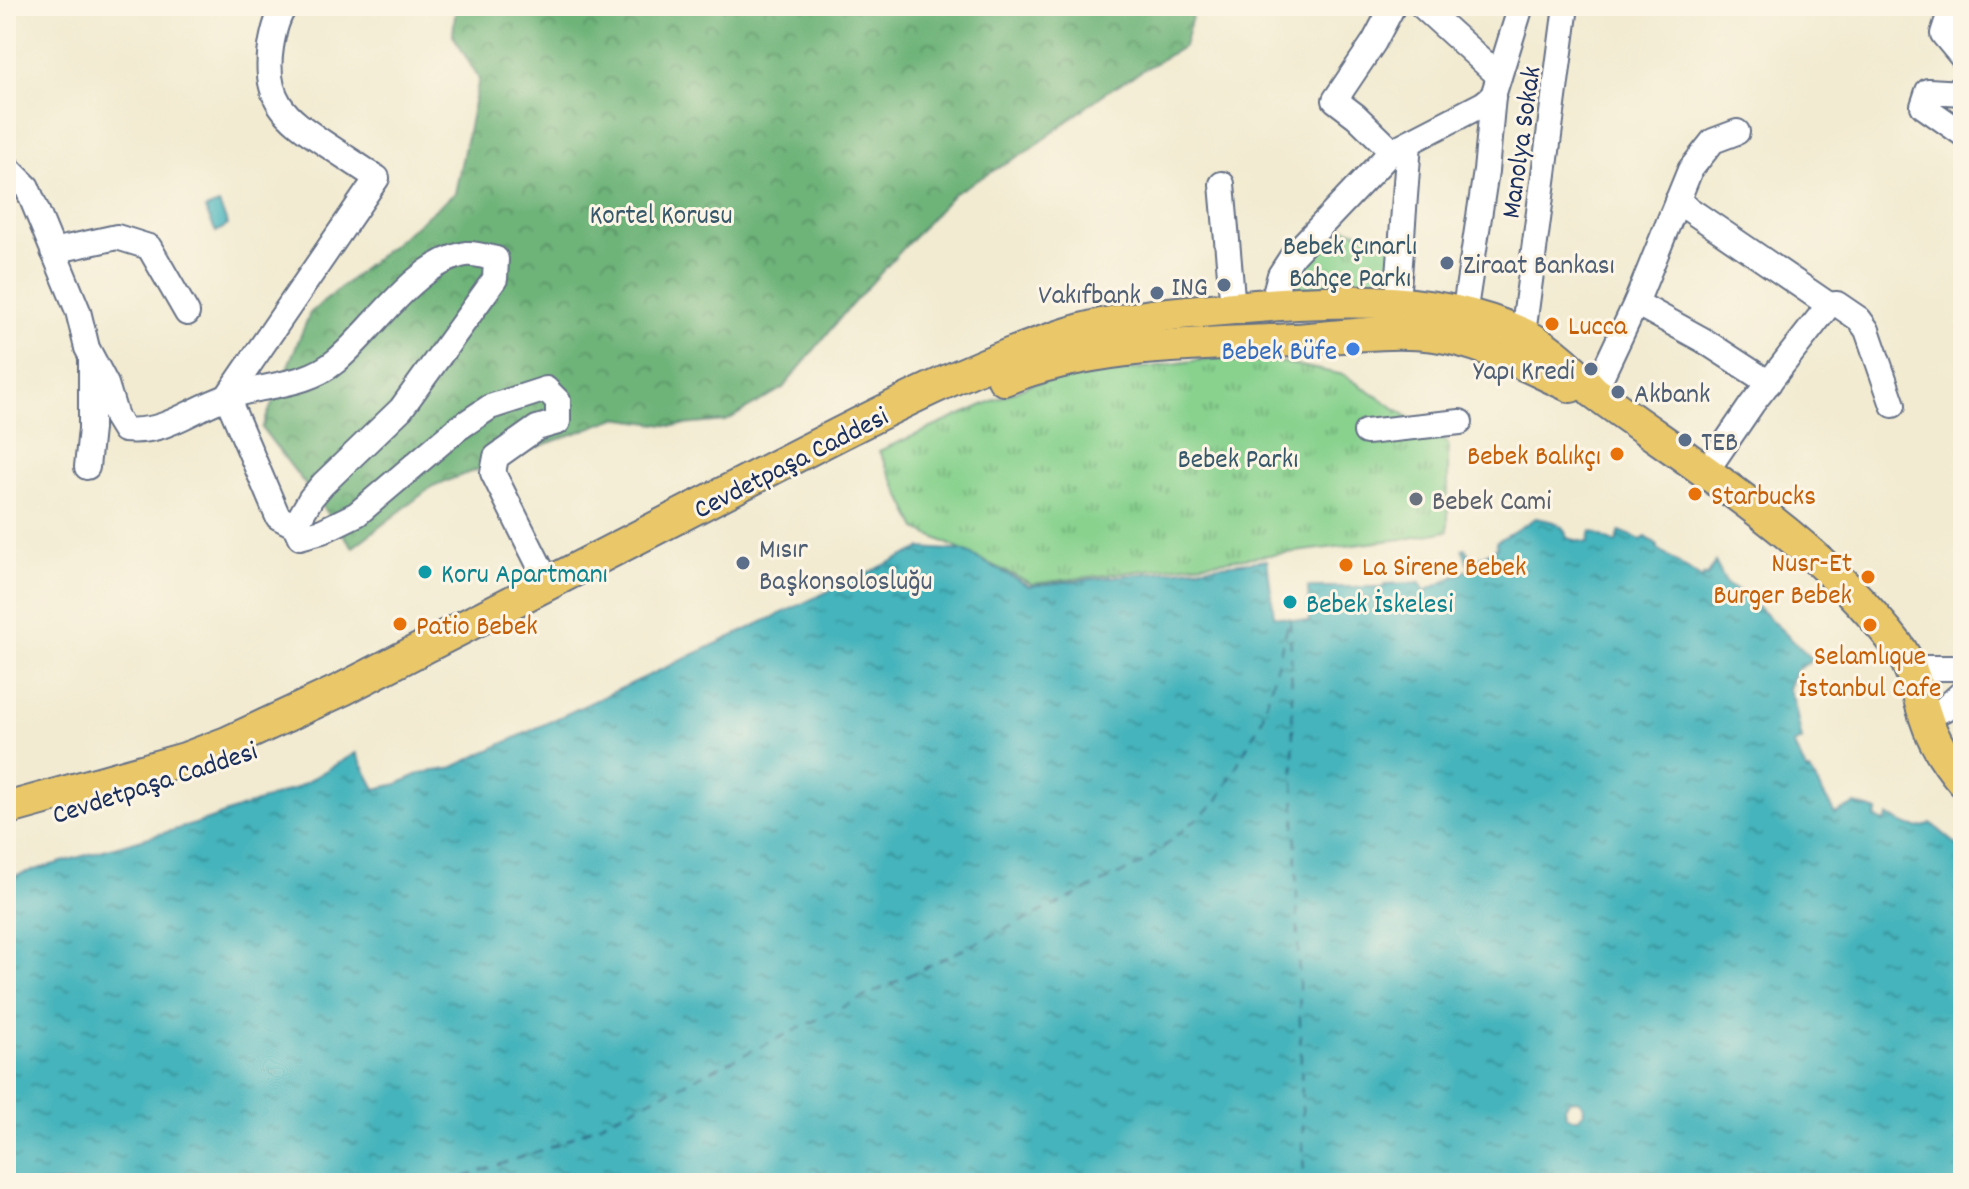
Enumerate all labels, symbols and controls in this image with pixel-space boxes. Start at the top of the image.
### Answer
street label: Manolya Sokak [1493,64,1554,221]
park label: Kortel Korusu [589,198,733,238]
park label: Bebek Çınarlı Bahçe Parkı [1283,229,1417,301]
place label: Ziraat Bankası [1463,248,1615,288]
marker: Ziraat Bankası [1438,254,1456,272]
place label: ING [1171,270,1208,310]
marker: ING [1215,276,1233,294]
place label: Vakıfbank [1038,278,1141,318]
marker: Vakıfbank [1148,284,1166,302]
place label: Lucca [1568,309,1628,349]
marker: Lucca [1543,315,1561,333]
place label: Bebek Büfe [1222,334,1337,374]
marker: Bebek Büfe [1344,340,1362,358]
place label: Yapı Kredi [1473,354,1575,394]
marker: Yapı Kredi [1582,360,1600,378]
place label: Akbank [1634,377,1710,417]
marker: Akbank [1609,383,1627,401]
street label: Cevdetpaşa Caddesi [688,399,897,532]
place label: TEB [1701,425,1738,465]
marker: TEB [1676,431,1694,449]
place label: Bebek Balıkçı [1467,439,1601,479]
park label: Bebek Parkı [1178,442,1298,482]
marker: Bebek Balıkçı [1608,445,1626,463]
place label: Starbucks [1711,479,1816,519]
place label: Bebek Cami [1432,484,1551,524]
marker: Starbucks [1686,485,1704,503]
marker: Bebek Cami [1407,490,1425,508]
place label: Mısır Başkonsolosluğu [759,532,933,604]
place label: Nusr-Et Burger Bebek [1713,546,1852,618]
place label: La Sirene Bebek [1362,550,1526,590]
marker: Mısır Başkonsolosluğu [734,554,752,572]
marker: La Sirene Bebek [1337,556,1355,574]
place label: Koru Apartmanı [441,557,608,597]
marker: Koru Apartmanı [416,563,434,581]
marker: Nusr-Et Burger Bebek [1859,568,1877,586]
place label: Bebek İskelesi [1306,587,1453,627]
marker: Bebek İskelesi [1281,593,1299,611]
place label: Patio Bebek [416,609,538,649]
marker: Patio Bebek [391,615,409,633]
marker: Selamlıque İstanbul Cafe [1861,616,1879,634]
place label: Selamlıque İstanbul Cafe [1799,639,1941,711]
street label: Cevdetpaşa Caddesi [48,734,263,838]

